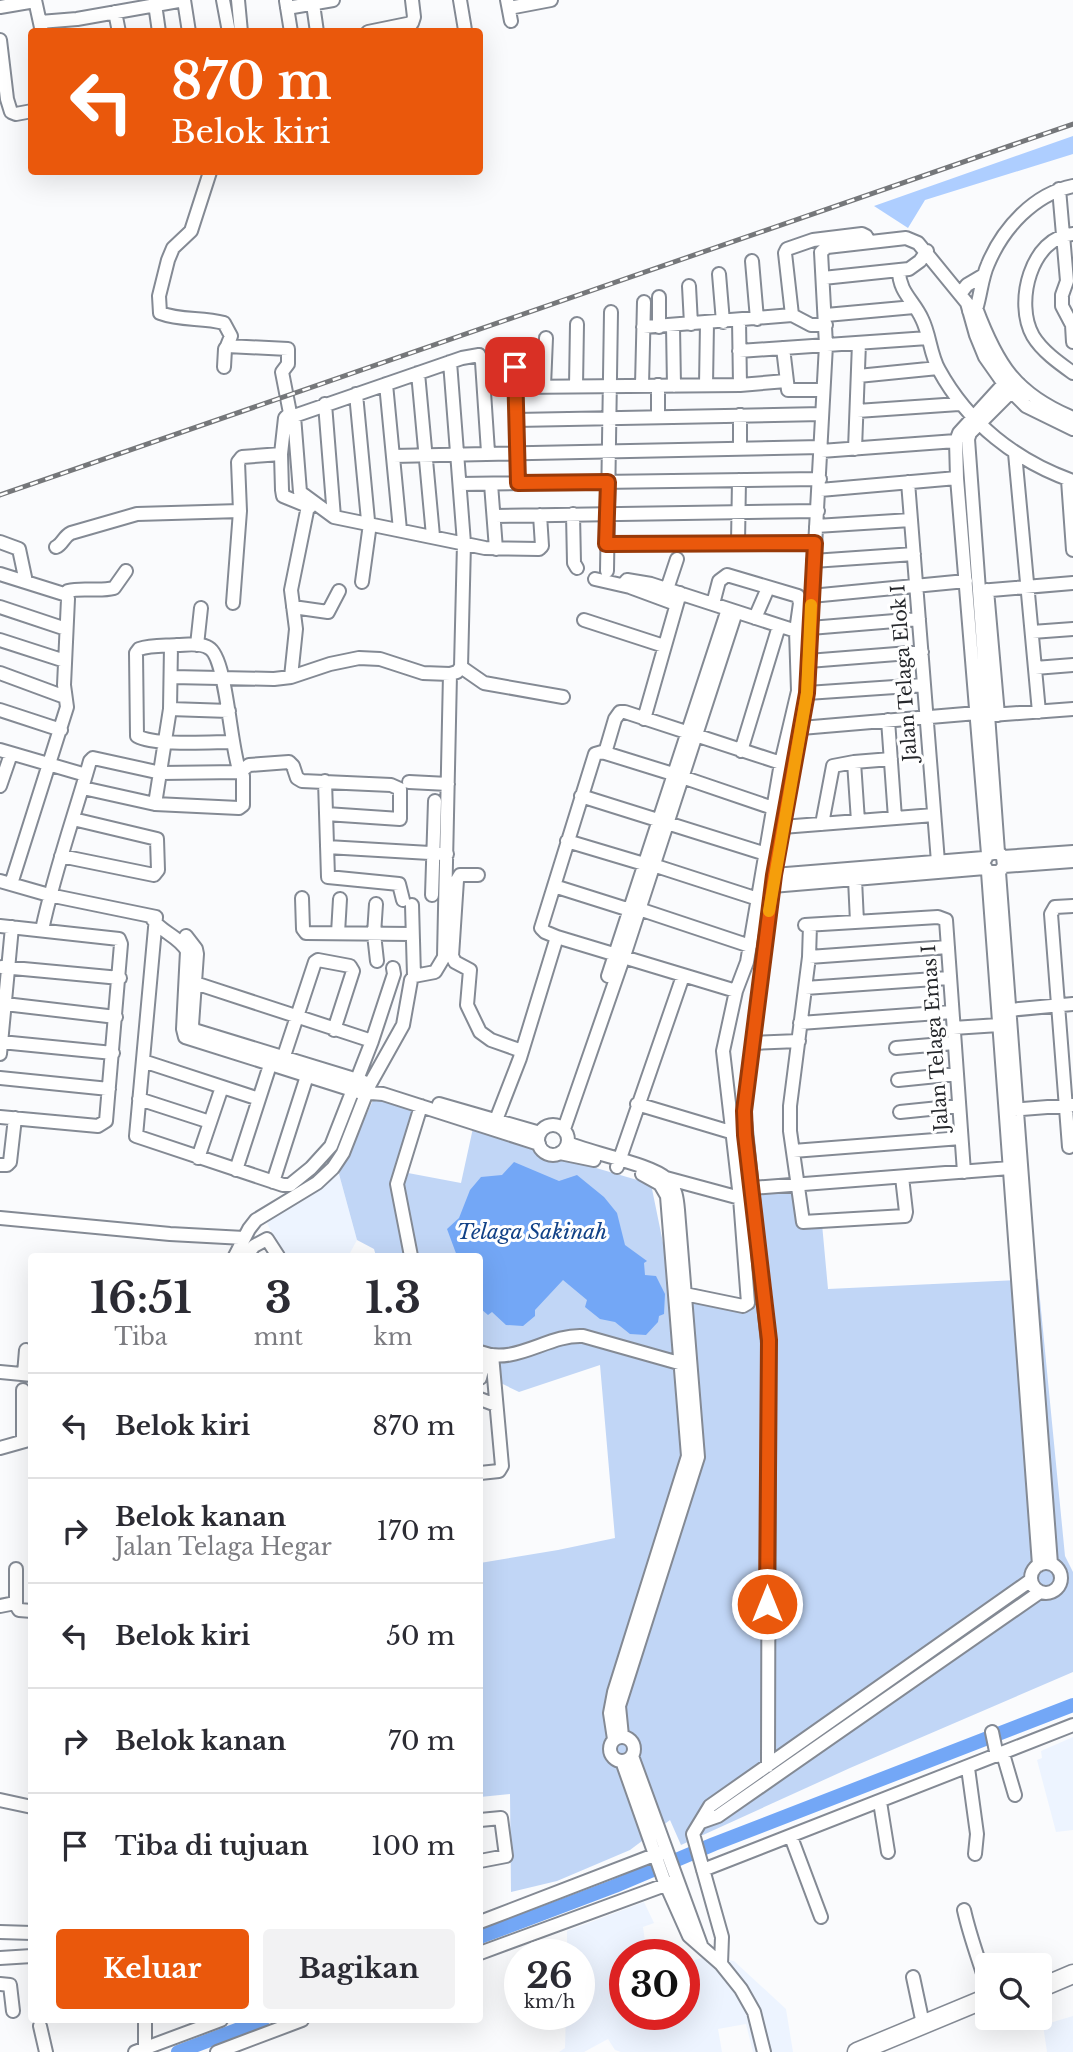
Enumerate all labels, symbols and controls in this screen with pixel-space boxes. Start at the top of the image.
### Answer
text: 870 m [171,51,332,112]
icon: left [56,56,147,147]
text: Belok kiri [171,112,330,152]
pin [485,337,545,397]
icon: arrive [496,348,534,386]
street label: Jalan Telaga Elok I [886,584,922,765]
street label: Jalan Telaga Emas I [917,944,953,1135]
water label: Telaga Sakinah [457,1219,607,1245]
text: 16:51 [90,1272,192,1324]
text: 3 [265,1272,292,1324]
text: 1.3 [365,1272,421,1324]
text: Tiba [114,1323,168,1351]
text: mnt [254,1323,303,1351]
text: km [374,1323,412,1351]
icon: left [56,1407,94,1445]
text: Belok kiri [115,1410,250,1442]
text: 870 m [372,1410,455,1442]
text: Belok kanan [115,1501,286,1533]
icon: right [56,1512,94,1550]
text: 170 m [376,1515,455,1547]
text: Jalan Telaga Hegar [115,1533,332,1561]
position arrow [730,1567,804,1641]
icon: left [56,1617,94,1655]
text: Belok kiri [115,1620,250,1652]
text: 50 m [386,1620,455,1652]
icon: right [56,1722,94,1760]
text: Belok kanan [115,1725,286,1757]
text: 70 m [388,1725,455,1757]
icon: arrive [56,1827,94,1865]
text: Tiba di tujuan [115,1830,309,1862]
text: 100 m [371,1830,455,1862]
button: Keluar [56,1929,249,2009]
button: Bagikan [263,1929,455,2009]
speed limit sign: 30 [609,1939,700,2030]
map controls [975,1953,1052,2030]
button: search [975,1953,1052,2030]
text: 26 [526,1954,573,1997]
text: km/h [524,1991,575,2013]

